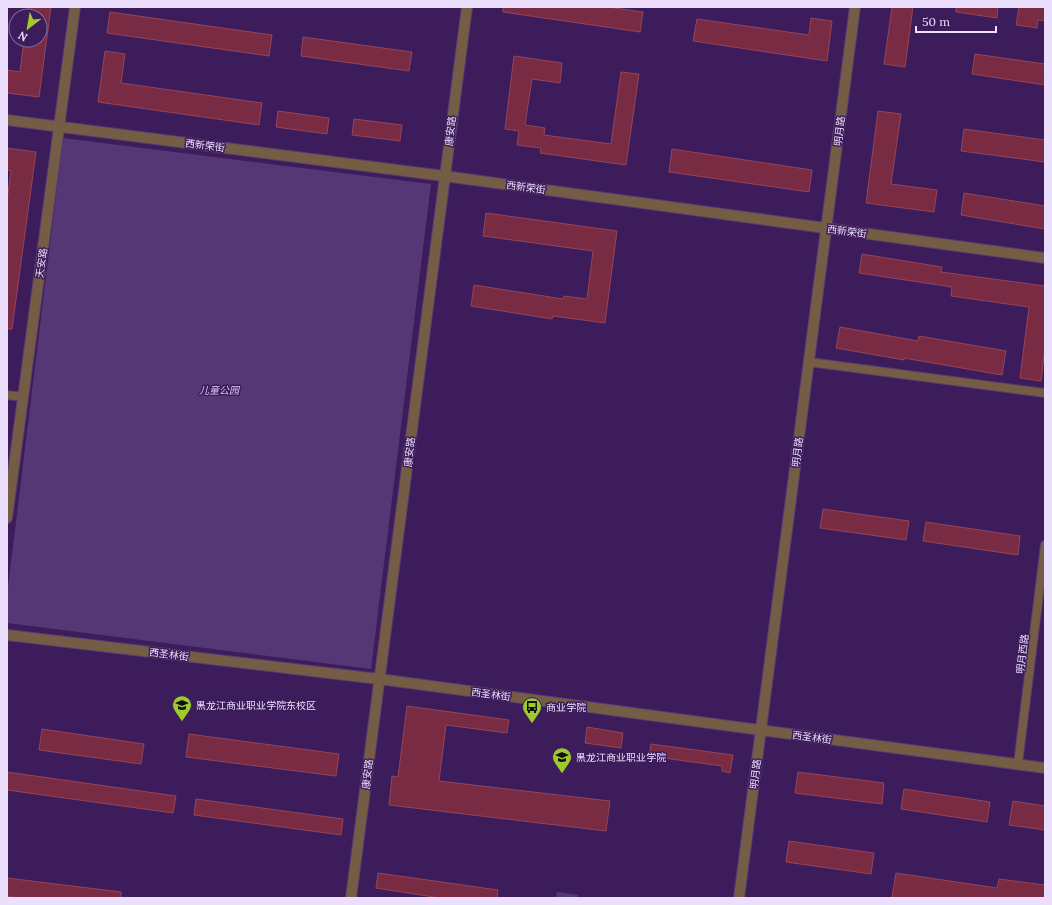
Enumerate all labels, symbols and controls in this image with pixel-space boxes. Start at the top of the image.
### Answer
north arrow [8,8,48,48]
scale bar [916,8,996,34]
text: 50 m [922,14,950,29]
text: N [15,28,30,45]
street label: 康安路 [442,115,459,147]
street label: 明月路 [831,115,848,147]
street label: 西新荣街 [184,137,226,154]
street label: 西新荣街 [505,178,547,197]
street label: 西新荣街 [826,222,868,241]
street label: 天安路 [33,247,50,279]
park label: 儿童公园 [199,384,241,397]
street label: 康安路 [401,436,418,468]
street label: 明月路 [789,436,806,468]
street label: 明月西路 [1014,633,1031,675]
street label: 西圣林街 [148,646,190,663]
street label: 西圣林街 [470,685,512,704]
school or university icon: 黑龙江商业职业学院东校区 [171,694,193,722]
bus stop icon: 商业学院 [521,696,543,724]
place label: 黑龙江商业职业学院东校区 [196,699,316,712]
place label: 商业学院 [546,701,586,714]
street label: 西圣林街 [791,728,833,747]
school or university icon: 黑龙江商业职业学院 [551,746,573,774]
place label: 黑龙江商业职业学院 [576,751,666,764]
street label: 康安路 [359,758,376,790]
street label: 明月路 [747,758,764,790]

